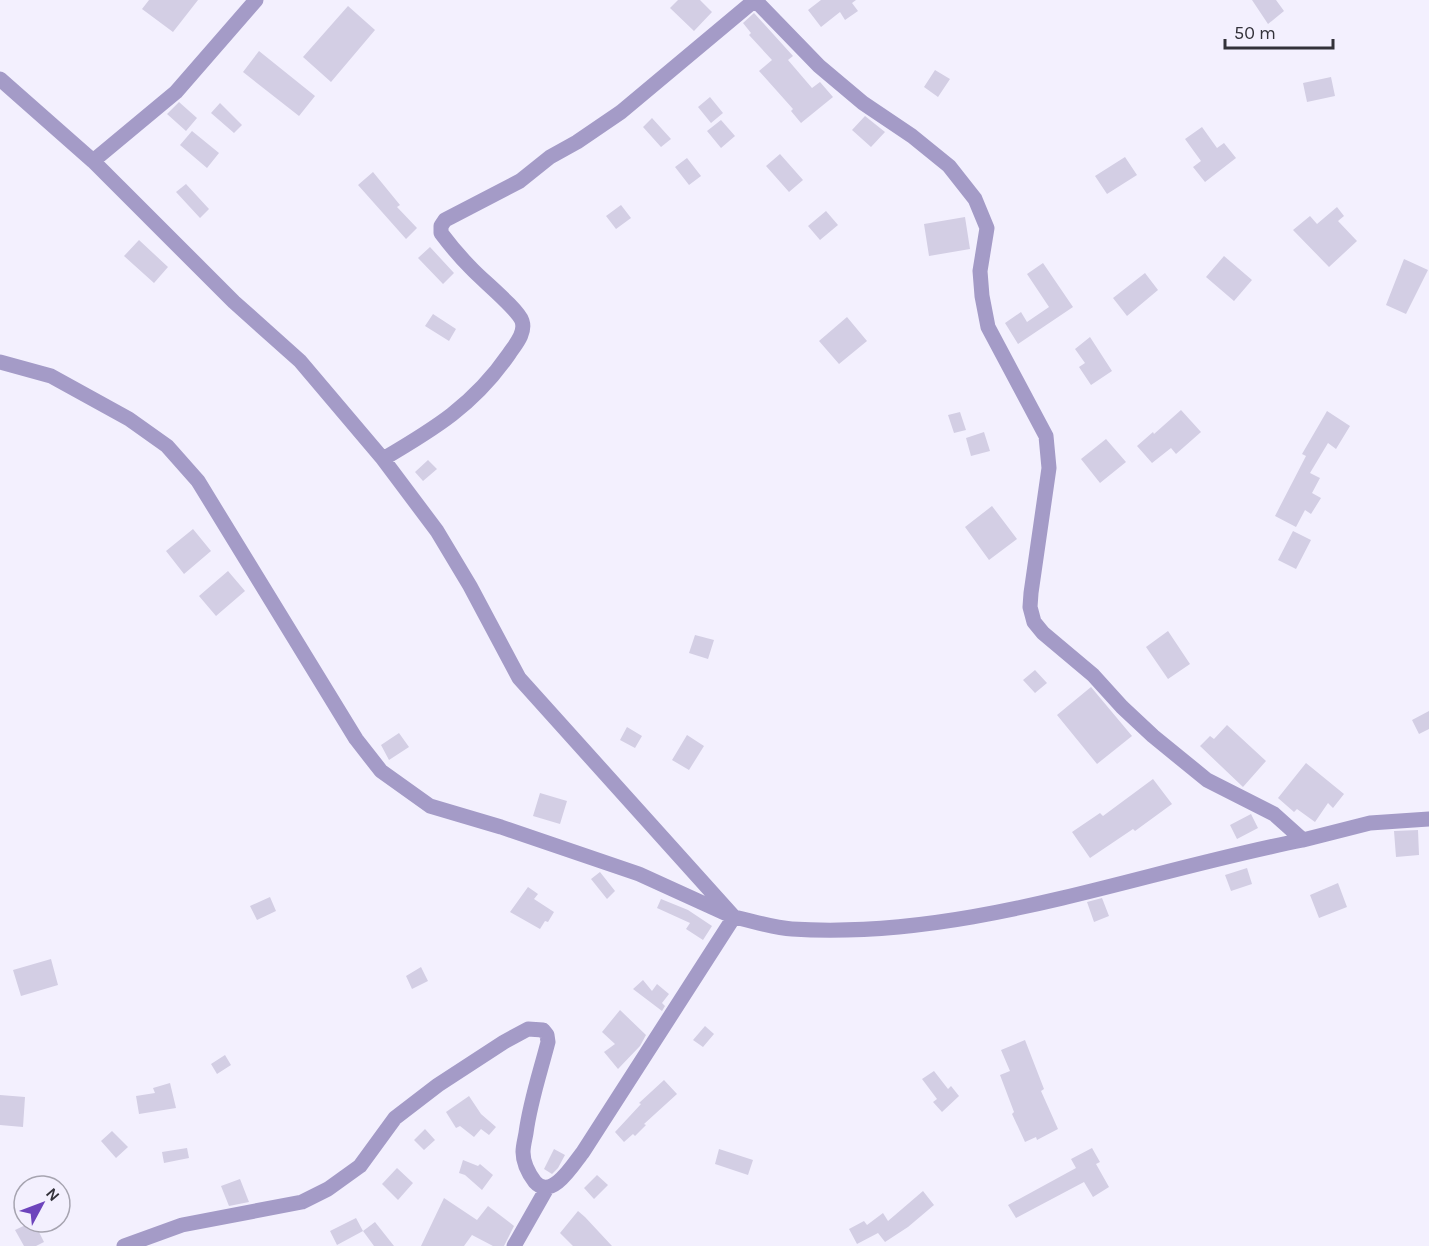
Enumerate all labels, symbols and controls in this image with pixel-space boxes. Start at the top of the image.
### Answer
scale bar [1225,12,1333,50]
text: 50 m [1234,22,1276,44]
north arrow [12,1174,72,1234]
text: N [42,1184,64,1205]

